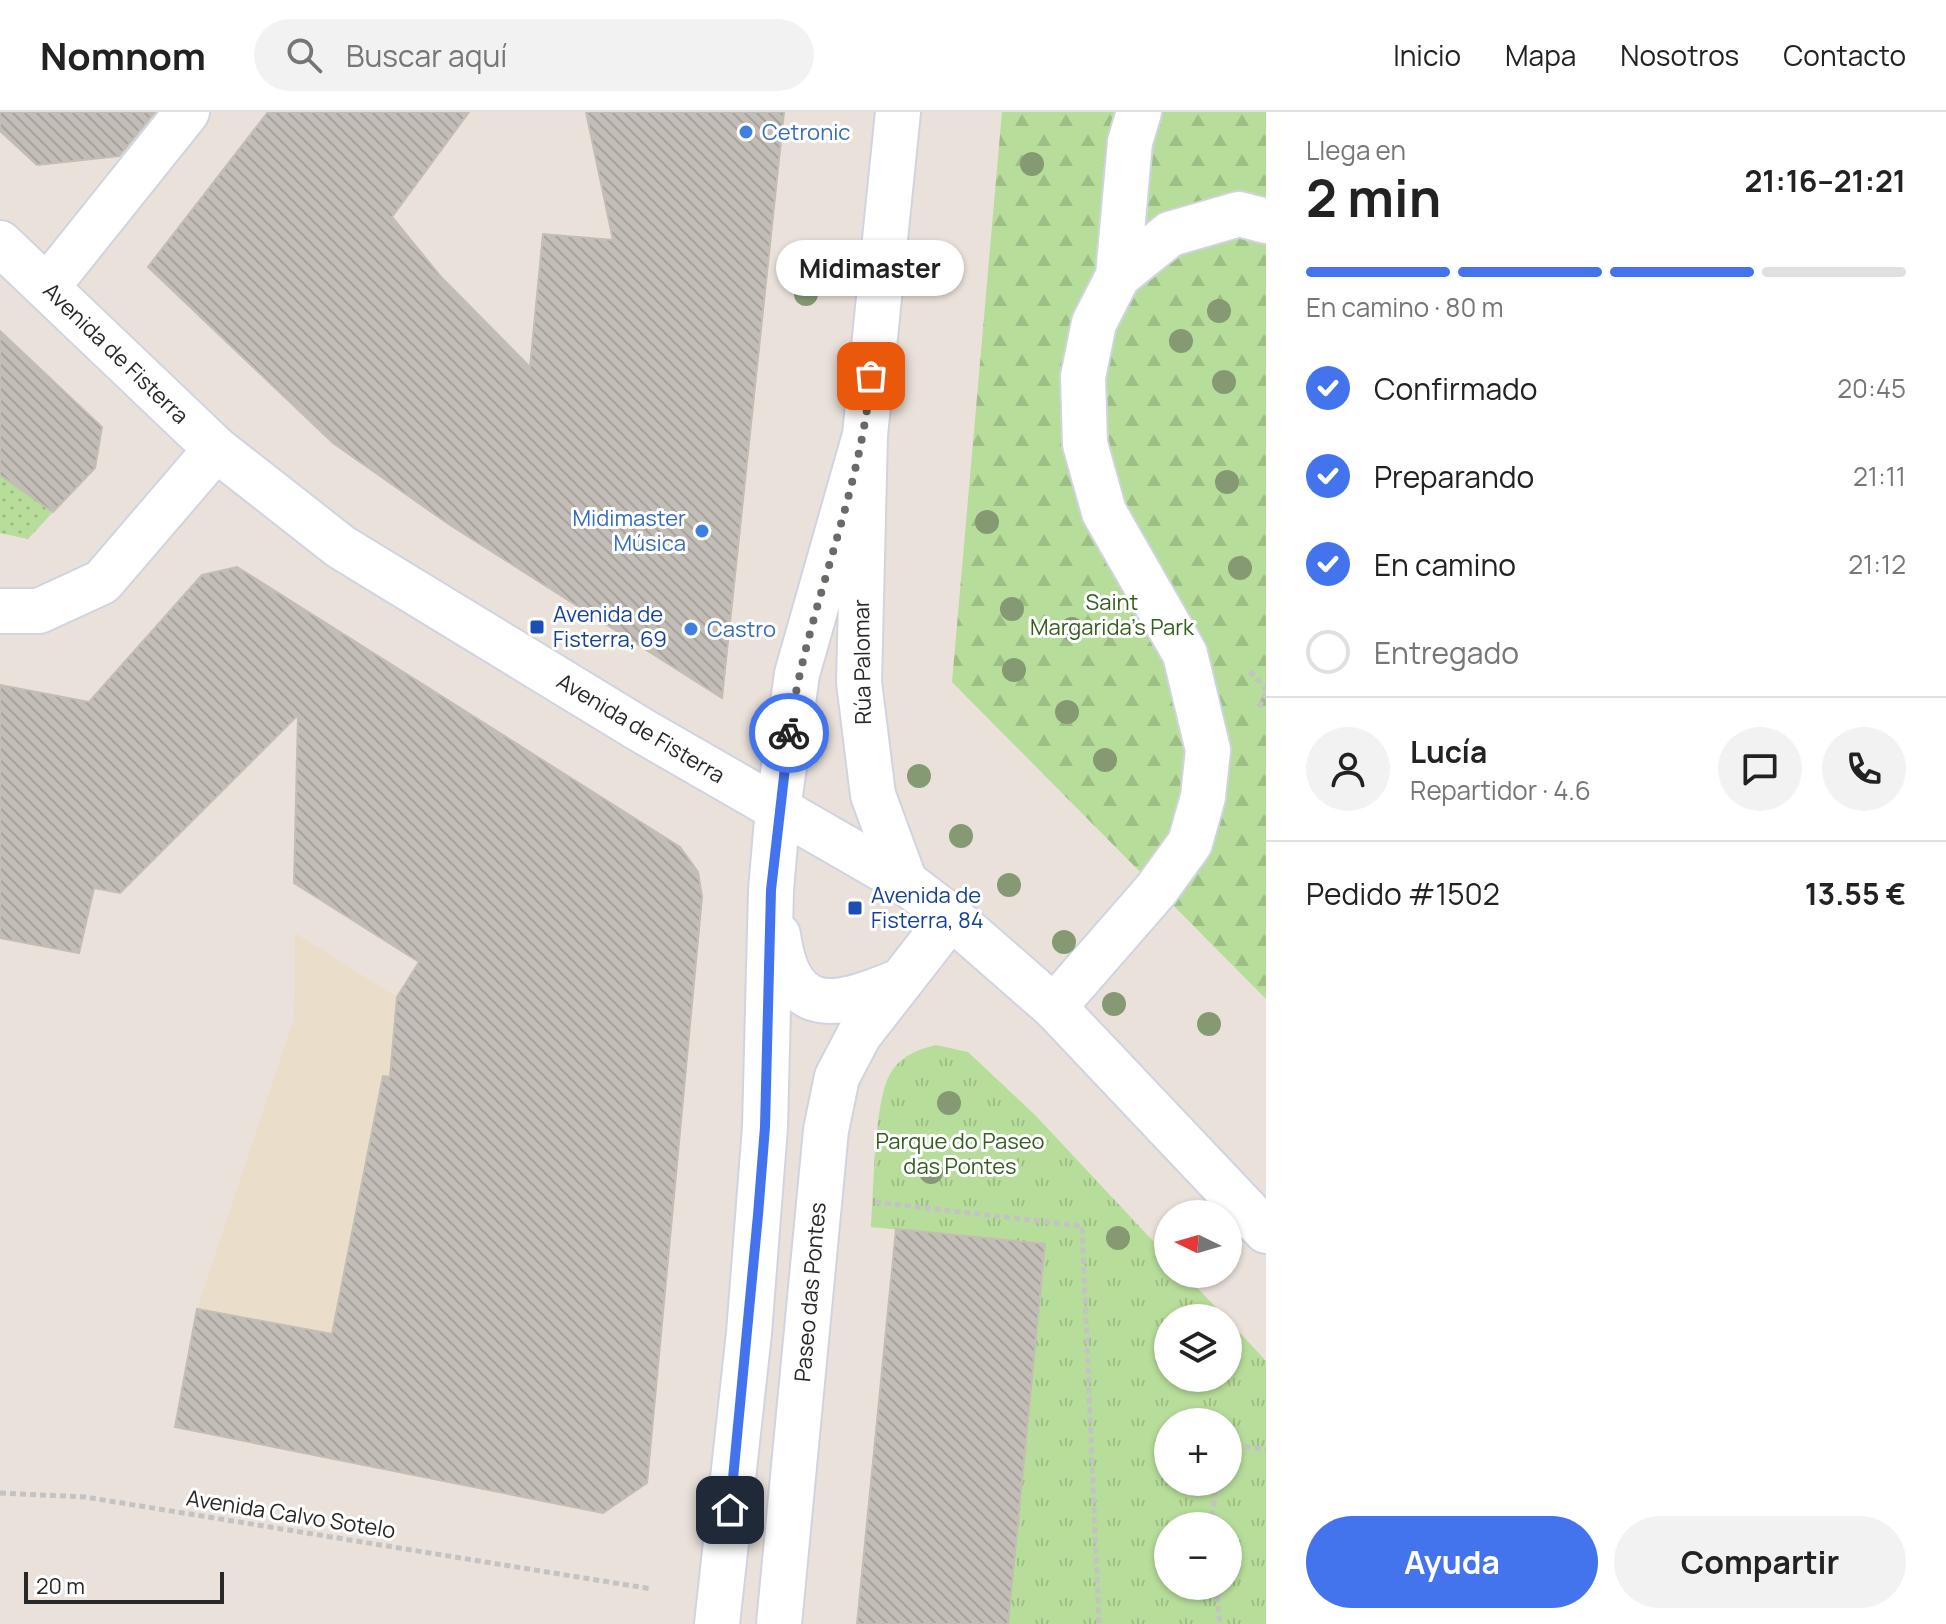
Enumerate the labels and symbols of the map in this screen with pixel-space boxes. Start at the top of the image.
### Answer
place label: Cetronic [762,117,851,147]
marker: Cetronic [737,123,755,141]
callout: Midimaster [777,240,965,296]
street label: Avenida de Fisterra [37,276,195,430]
pin [837,342,905,410]
place label: Midimaster Música [573,503,686,558]
marker: Midimaster Música [693,522,711,540]
park label: Saint Margarida's Park [1030,587,1195,642]
place label: Avenida de Fisterra, 69 [553,599,667,654]
street label: Rúa Palomar [846,599,878,725]
place label: Castro [707,614,776,644]
marker: Avenida de Fisterra, 69 [528,618,546,636]
marker: Castro [682,620,700,638]
street label: Avenida de Fisterra [551,666,731,790]
courier [749,693,829,773]
place label: Avenida de Fisterra, 84 [871,880,984,935]
marker: Avenida de Fisterra, 84 [846,899,864,917]
park label: Parque do Paseo das Pontes [875,1126,1045,1181]
north arrow [1154,1200,1242,1288]
street label: Paseo das Pontes [787,1201,833,1383]
pin [696,1476,764,1544]
street label: Avenida Calvo Sotelo [184,1483,398,1545]
scale bar [24,1568,224,1604]

